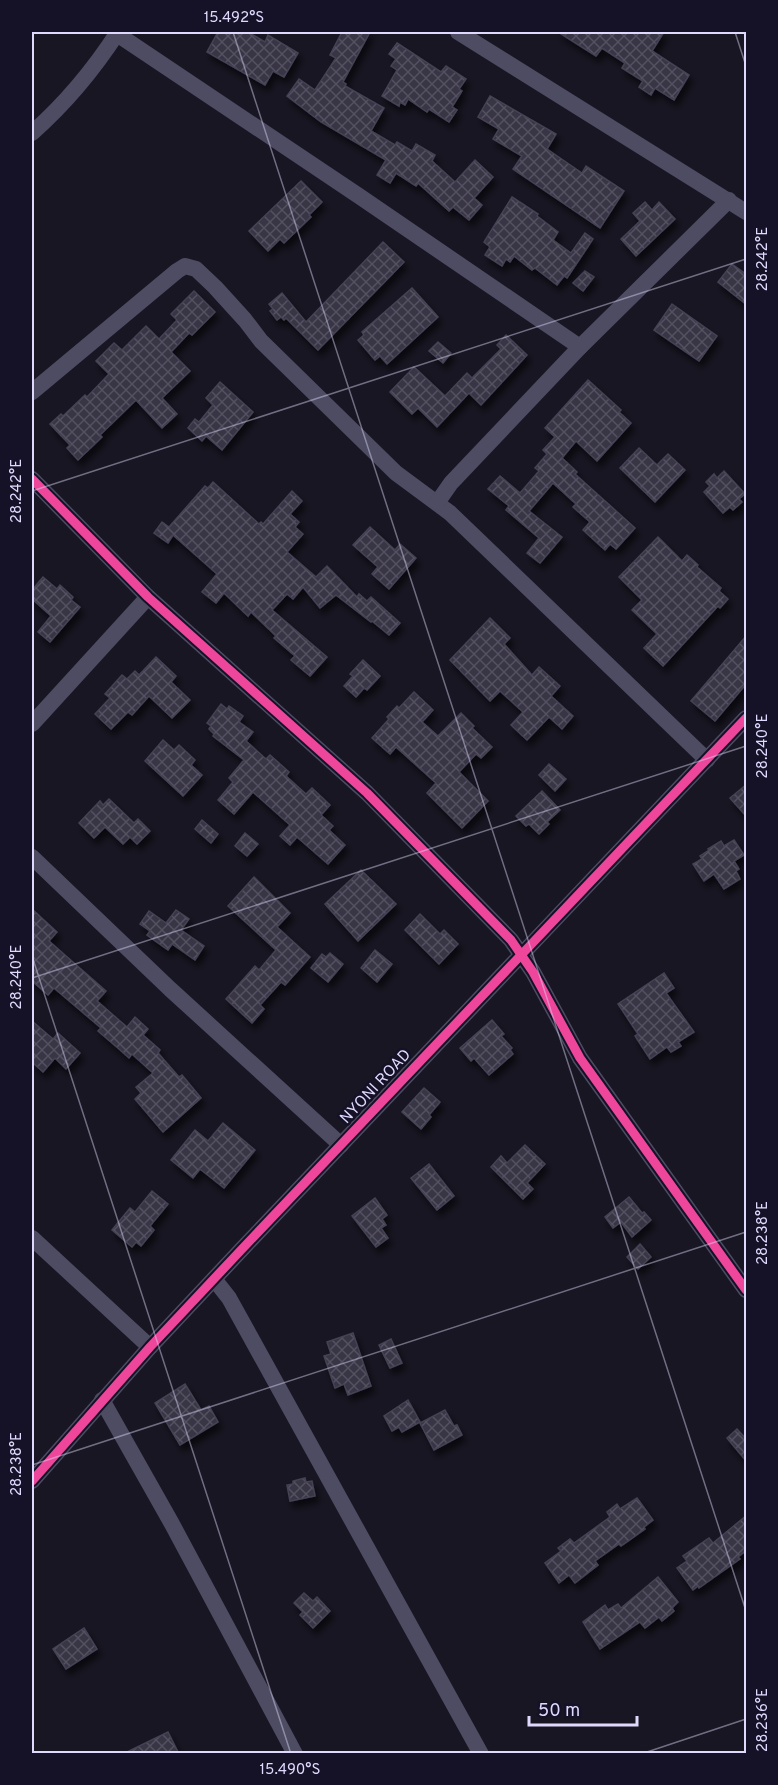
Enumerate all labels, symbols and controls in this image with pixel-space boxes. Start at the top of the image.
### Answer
text: 15.492°S [204,9,264,28]
text: 28.242°E [754,227,773,291]
text: 28.242°E [8,459,27,523]
text: 28.240°E [754,714,773,778]
text: 28.240°E [8,945,27,1009]
street label: NYONI ROAD [336,1045,416,1129]
text: 28.238°E [754,1201,773,1265]
text: 28.238°E [8,1432,27,1496]
text: 28.236°E [754,1688,773,1752]
scale bar [529,1689,637,1727]
text: 50 m [538,1700,580,1723]
text: 15.490°S [260,1761,320,1780]

